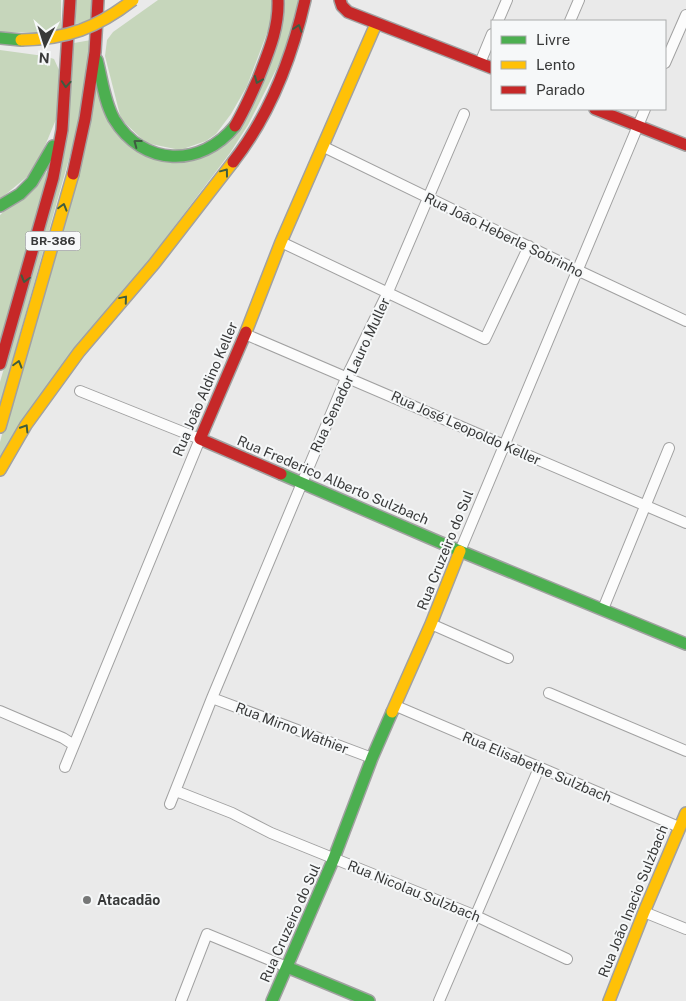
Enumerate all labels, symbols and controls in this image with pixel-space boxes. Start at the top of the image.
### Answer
north arrow [20,20,70,70]
legend [491,20,666,110]
one-way arrow [293,24,303,33]
text: Livre [536,31,570,48]
text: N [38,50,50,66]
text: Lento [536,56,575,73]
one-way arrow [253,75,264,84]
one-way arrow [60,80,71,88]
text: Parado [536,81,585,98]
one-way arrow [134,141,143,149]
one-way arrow [220,169,228,178]
street label: Rua João Heberle Sobrinho [422,189,586,281]
one-way arrow [58,204,68,212]
road number: BR-386 [26,232,80,250]
one-way arrow [20,274,30,282]
street label: Rua Senador Lauro Muller [307,295,393,455]
one-way arrow [118,296,127,305]
street label: Rua João Aldino Keller [169,319,241,459]
one-way arrow [13,360,23,368]
street label: Rua José Leopoldo Keller [389,388,543,468]
one-way arrow [19,424,28,433]
street label: Rua Frederico Alberto Sulzbach [235,432,431,528]
street label: Rua Cruzeiro do Sul [414,488,476,612]
street label: Rua Mirno Wathier [233,699,351,757]
street label: Rua Elisabethe Sulzbach [460,728,614,806]
street label: Rua João Inacio Sulzbach [595,822,671,980]
street label: Rua Nicolau Sulzbach [345,857,483,925]
street label: Rua Cruzeiro do Sul [257,861,323,985]
place label: Atacadão [97,892,160,908]
marker: Atacadão [81,894,93,906]

